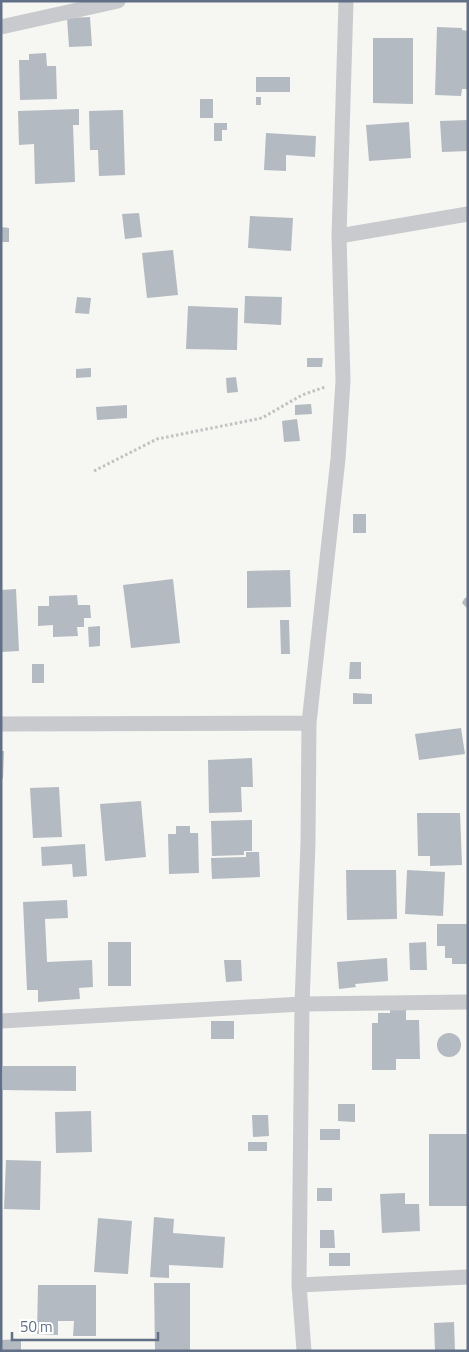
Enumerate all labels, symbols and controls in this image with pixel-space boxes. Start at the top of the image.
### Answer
scale bar [12,1310,159,1342]
text: 50 m [20,1315,53,1338]

